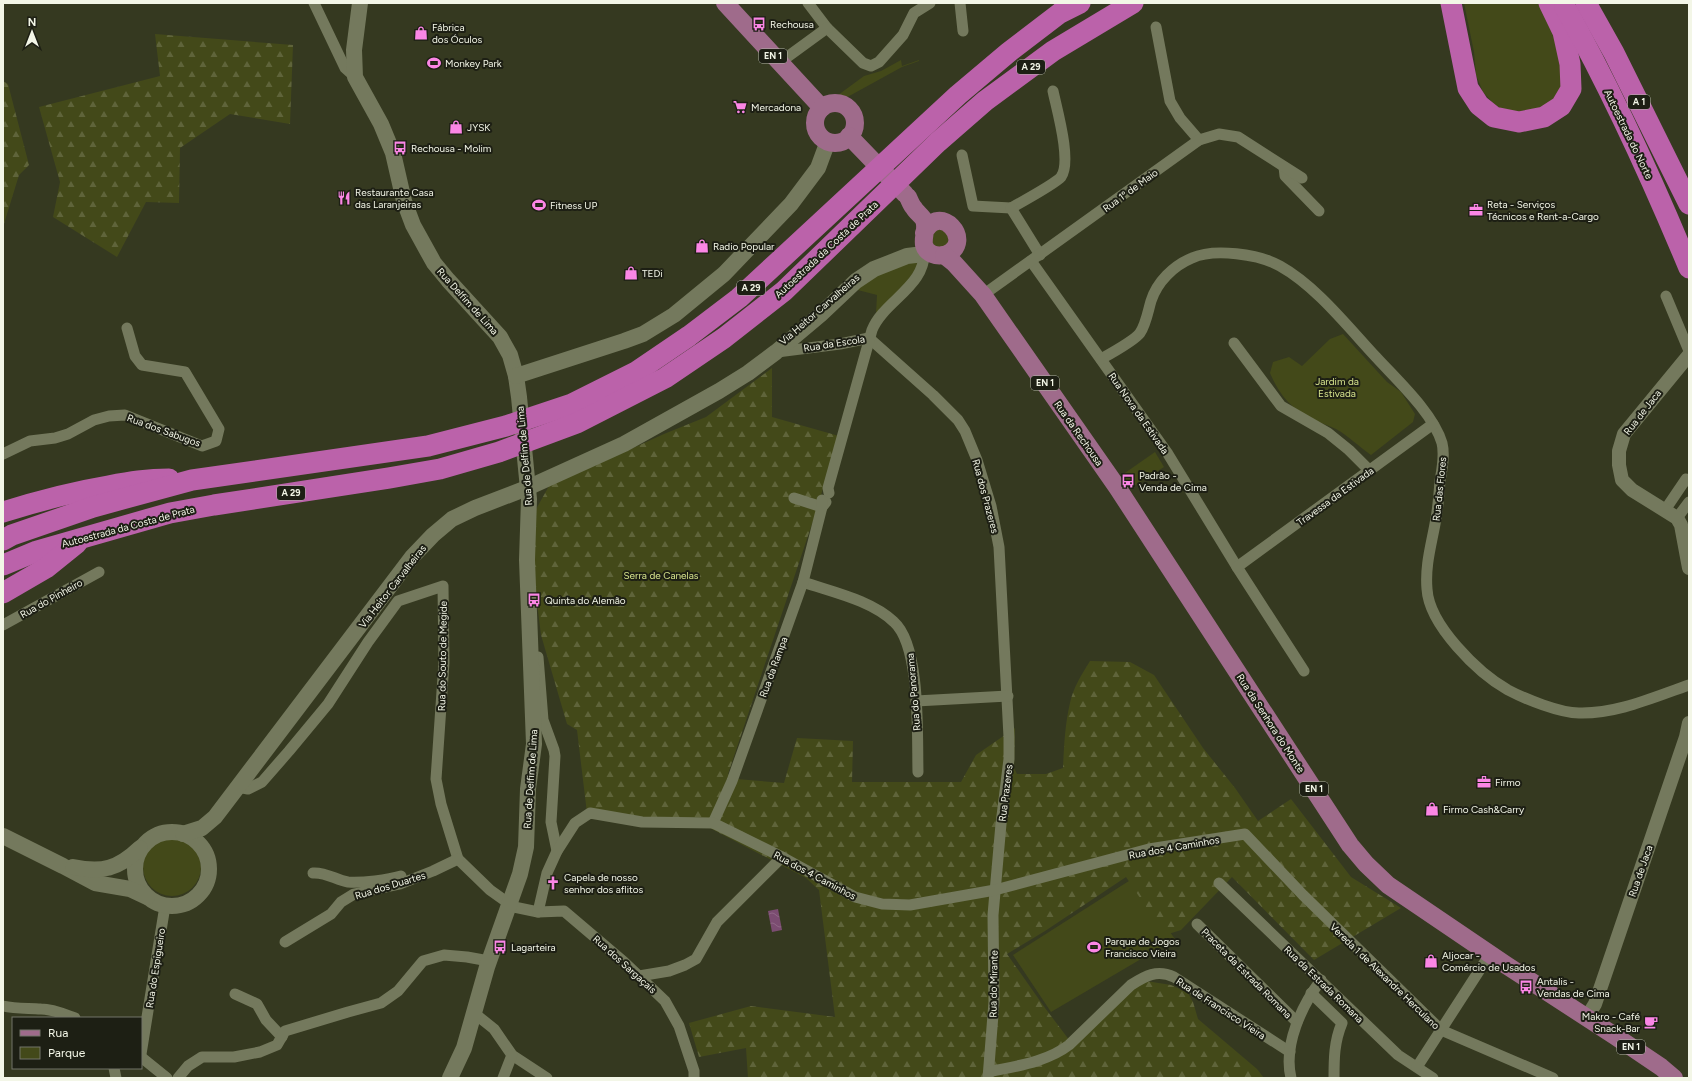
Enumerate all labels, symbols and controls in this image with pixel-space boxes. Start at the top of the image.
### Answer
north arrow [12,12,52,52]
text: N [28,16,36,29]
bus stop icon: Rechousa [751,16,767,32]
place label: Rechousa [770,18,814,31]
place label: Fábrica dos Óculos [432,21,483,46]
shop icon: Fábrica dos Óculos [413,25,429,41]
road number: EN 1 [759,49,787,63]
sports icon: Monkey Park [426,55,442,71]
place label: Monkey Park [445,57,502,70]
road number: A 29 [1017,60,1045,74]
street label: Autoestrada do Norte [1601,87,1656,182]
road number: A 1 [1628,95,1650,109]
supermarket icon: Mercadona [732,99,748,115]
place label: Mercadona [751,101,801,114]
shop icon: JYSK [448,119,464,135]
place label: JYSK [467,121,491,134]
bus stop icon: Rechousa - Molim [392,140,408,156]
place label: Rechousa - Molim [411,142,491,155]
street label: Rua 1º de Maio [1100,166,1161,215]
place label: Restaurante Casa das Laranjeiras [355,186,434,211]
restaurant icon: Restaurante Casa das Laranjeiras [336,190,352,206]
sports icon: Fitness UP [531,197,547,213]
street label: Autoestrada da Costa de Prata [772,198,881,301]
place label: Reta - Serviços Técnicos e Rent-a-Cargo [1487,198,1599,223]
place label: Fitness UP [550,199,597,212]
office icon: Reta - Serviços Técnicos e Rent-a-Cargo [1468,202,1484,218]
shop icon: Radio Popular [694,238,710,254]
place label: Radio Popular [713,240,775,253]
street label: Rua Delfim de Lima [434,265,501,338]
shop icon: TEDi [623,265,639,281]
place label: TEDi [642,267,663,280]
street label: Via Heitor Carvalheiras [777,271,862,348]
road number: A 29 [737,281,765,295]
street label: Rua da Escola [802,332,866,355]
street label: Rua Nova da Estivada [1106,370,1172,457]
park label: Jardim da Estivada [1315,375,1359,400]
road number: EN 1 [1031,376,1059,390]
street label: Rua de Jaca [1621,387,1664,438]
street label: Rua da Rechousa [1051,398,1106,468]
street label: Rua de Delfim de Lima [514,406,535,506]
street label: Rua dos Sabugos [125,411,203,450]
street label: Rua das Flores [1430,456,1449,522]
street label: Rua dos Prazeres [969,458,1002,535]
street label: Travessa da Estivada [1294,464,1376,529]
place label: Padrão - Venda de Cima [1139,469,1207,494]
bus stop icon: Padrão - Venda de Cima [1120,473,1136,489]
road number: A 29 [277,486,305,500]
street label: Autoestrada da Costa de Prata [60,502,196,550]
street label: Via Heitor Carvalheiras [356,542,429,631]
park label: Serra de Canelas [623,569,699,582]
street label: Rua do Pinheiro [18,576,85,621]
bus stop icon: Quinta do Alemão [526,592,542,608]
place label: Quinta do Alemão [545,594,626,607]
street label: Rua do Souto de Megide [435,600,450,711]
street label: Rua da Rampa [756,635,790,699]
street label: Rua do Panorama [904,653,923,731]
street label: Rua da Senhora do Monte [1234,671,1308,776]
street label: Rua de Delfim de Lima [521,729,540,829]
street label: Rua Prazeres [996,763,1015,822]
office icon: Firmo [1476,774,1492,790]
place label: Firmo [1495,776,1521,789]
road number: EN 1 [1300,782,1328,796]
shop icon: Firmo Cash&Carry [1424,801,1440,817]
place label: Firmo Cash&Carry [1443,803,1525,816]
street label: Rua dos 4 Caminhos [1128,833,1221,862]
street label: Rua de Jaca [1626,844,1655,899]
street label: Rua dos 4 Caminhos [771,848,859,903]
street label: Rua dos Duartes [353,868,427,902]
place label: Capela de nosso senhor dos aflitos [564,871,644,896]
church icon: Capela de nosso senhor dos aflitos [545,875,561,891]
street label: Vereda 1 de Alexandre Herculano [1327,920,1442,1032]
street label: Praceta da Estrada Romana [1199,925,1295,1021]
street label: Rua do Espigueiro [143,927,168,1009]
street label: Rua dos Sargaçais [590,932,659,997]
place label: Parque de Jogos Francisco Vieira [1105,935,1180,960]
bus stop icon: Lagarteira [492,939,508,955]
sports icon: Parque de Jogos Francisco Vieira [1086,939,1102,955]
place label: Lagarteira [511,941,556,954]
street label: Rua da Estrada Romana [1281,943,1366,1026]
place label: Aljocar - Comércio de Usados [1442,949,1536,974]
street label: Rua do Mirante [986,950,1001,1018]
shop icon: Aljocar - Comércio de Usados [1423,953,1439,969]
street label: Rua de Francisco Vieira [1174,975,1268,1042]
place label: Antalis - Vendas de Cima [1537,975,1610,1000]
bus stop icon: Antalis - Vendas de Cima [1518,979,1534,995]
place label: Makro - Café Snack-Bar [1582,1010,1641,1035]
cafe icon: Makro - Café Snack-Bar [1643,1014,1659,1030]
legend [12,1017,142,1069]
text: Rua [48,1026,68,1040]
road number: EN 1 [1617,1040,1645,1054]
text: Parque [48,1046,86,1060]

